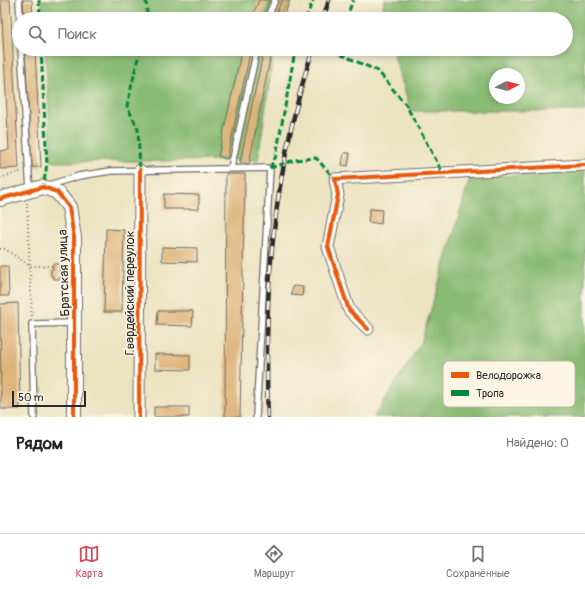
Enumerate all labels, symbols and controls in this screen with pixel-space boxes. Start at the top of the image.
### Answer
search box [12,12,573,56]
icon: search [26,23,48,45]
text: Поиск [58,25,97,44]
north arrow [489,68,525,104]
street label: Братская улица [54,229,74,317]
street label: Гвардейский переулок [122,230,138,356]
legend [443,361,575,407]
text: Велодорожка [476,369,541,382]
text: Тропа [476,387,504,400]
scale bar [12,389,86,408]
text: 50 m [18,391,44,404]
text: Рядом [16,433,63,454]
text: Найдено: 0 [506,435,569,451]
tab: Карта [75,543,103,580]
tab: Маршрут [254,543,295,580]
tab: Сохранённые [446,543,510,580]

